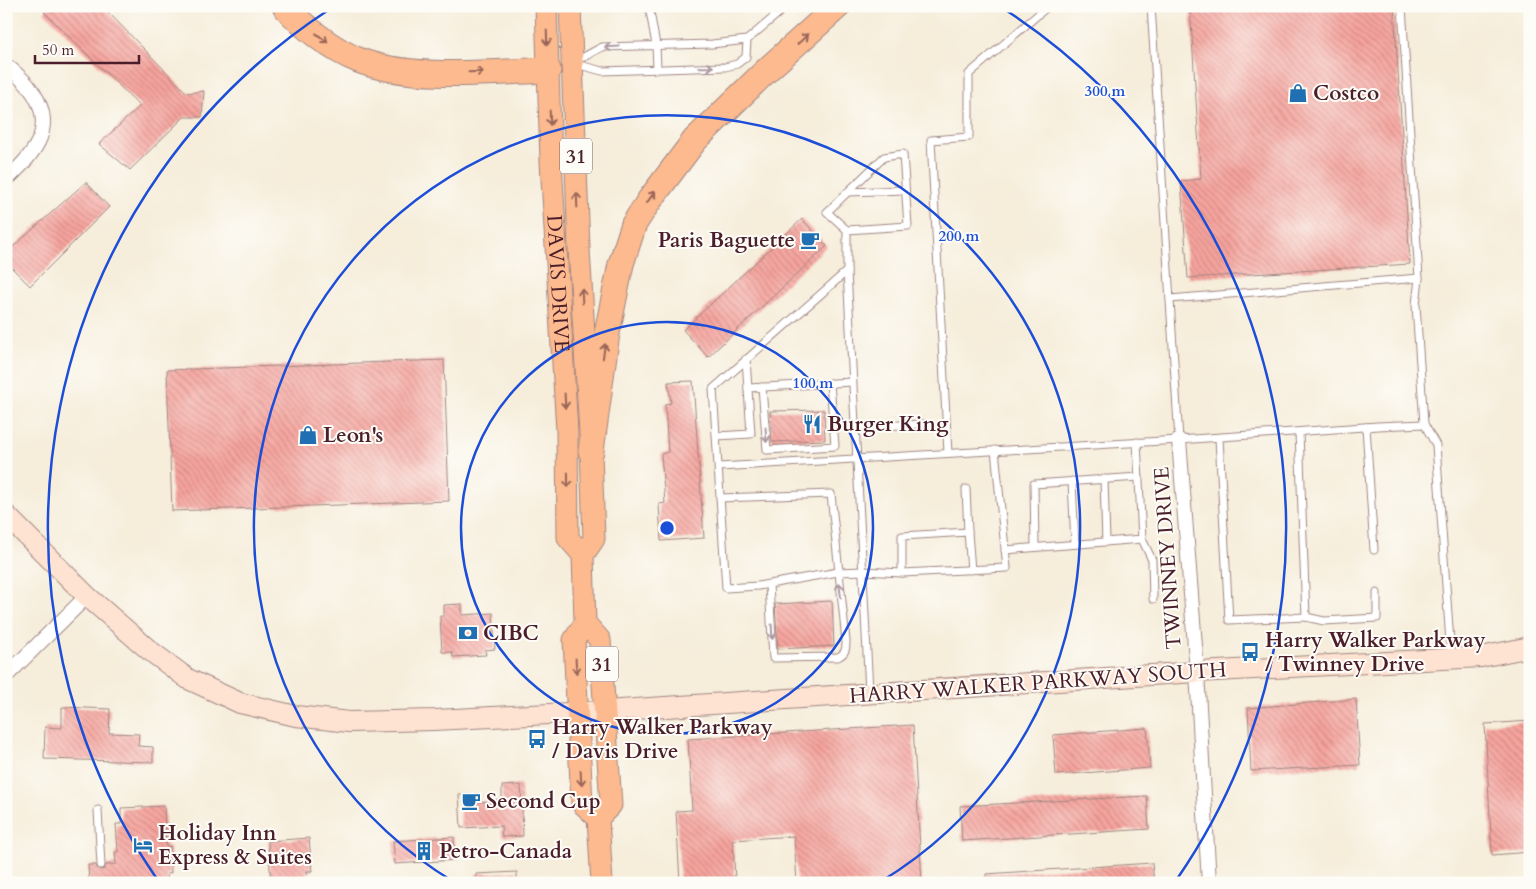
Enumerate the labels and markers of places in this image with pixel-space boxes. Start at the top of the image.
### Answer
place label: Costco [1313,79,1379,108]
shop icon: Costco [1287,82,1309,104]
place label: Paris Baguette [658,226,795,255]
cafe icon: Paris Baguette [799,229,821,251]
place label: Burger King [827,410,949,439]
restaurant icon: Burger King [801,413,823,435]
place label: Leon's [323,421,383,450]
shop icon: Leon's [297,424,319,446]
centre of rings [658,519,676,537]
place label: CIBC [483,619,539,648]
bank icon: CIBC [457,622,479,644]
place label: Harry Walker Parkway / Twinney Drive [1265,626,1486,679]
bus stop icon: Harry Walker Parkway / Twinney Drive [1239,641,1261,663]
place label: Harry Walker Parkway / Davis Drive [552,713,773,766]
bus stop icon: Harry Walker Parkway / Davis Drive [526,728,548,750]
place label: Second Cup [486,787,601,816]
cafe icon: Second Cup [460,790,482,812]
place label: Holiday Inn Express & Suites [158,819,312,872]
hotel icon: Holiday Inn Express & Suites [132,834,154,856]
place label: Petro-Canada [439,837,573,866]
building icon: Petro-Canada [413,840,435,862]

